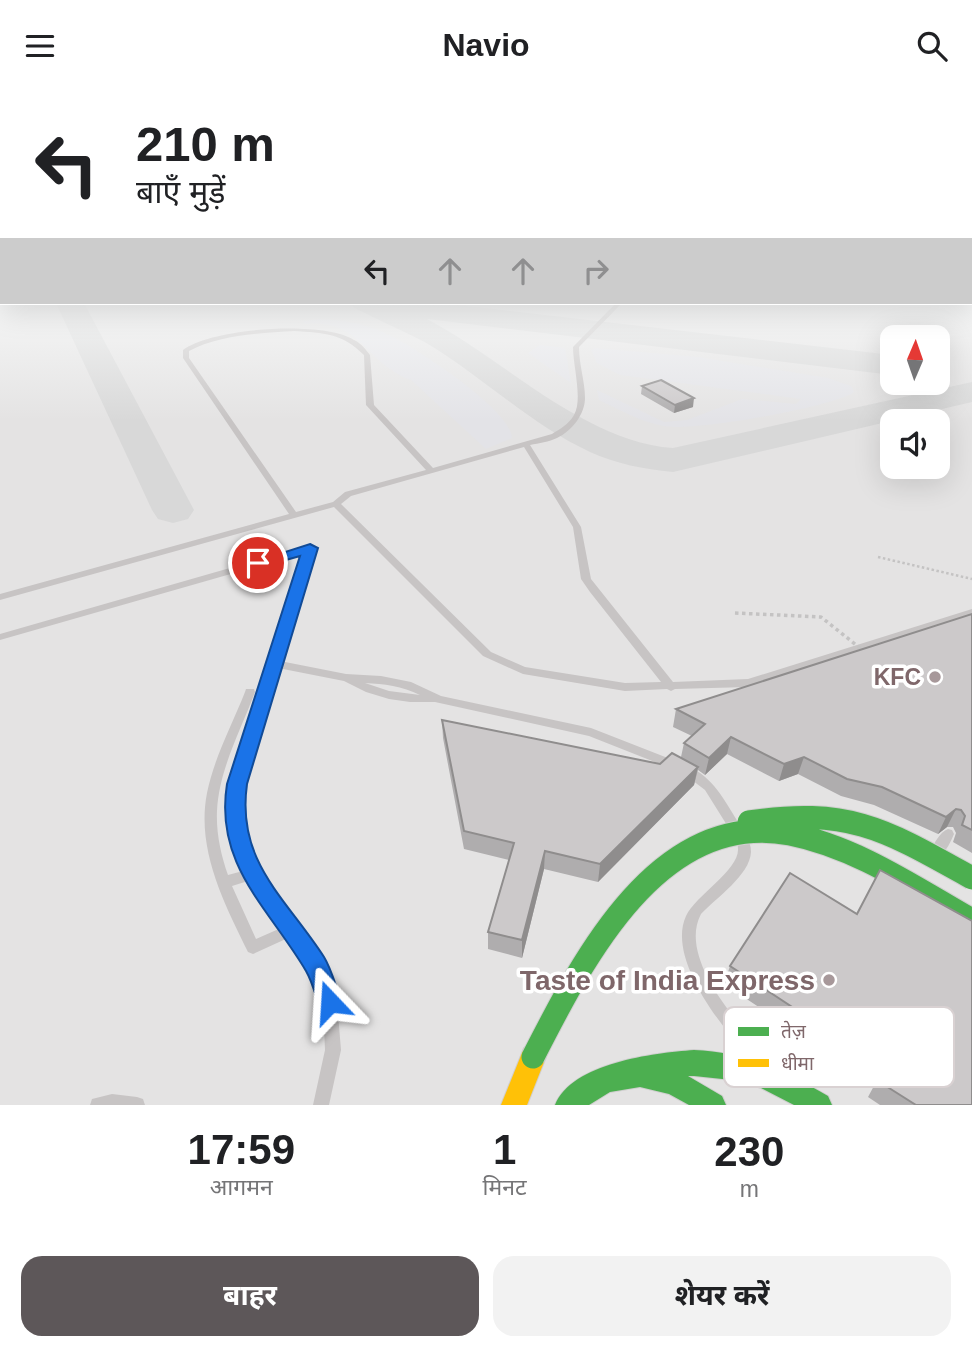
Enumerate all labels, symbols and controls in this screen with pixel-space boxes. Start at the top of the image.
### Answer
icon: menu [21,27,59,65]
text: Navio [442,27,530,63]
icon: search [913,27,951,65]
text: 210 m [136,117,275,171]
icon: left [21,119,112,210]
text: बाएँ मुड़ें [136,174,225,210]
icon: left [358,252,396,290]
icon: ahead [431,252,469,290]
icon: ahead [504,252,542,290]
icon: right [577,252,615,290]
north arrow [880,325,950,395]
map controls [880,325,950,479]
button: sound [880,409,950,479]
pin [228,533,288,593]
icon: arrive [239,544,277,582]
place label: KFC [874,664,921,690]
marker: KFC [927,669,943,685]
position arrow [293,965,367,1039]
place label: Taste of India Express [520,965,815,996]
marker: Taste of India Express [821,972,837,988]
legend [724,1007,954,1087]
text: तेज़ [781,1020,807,1042]
text: धीमा [781,1053,815,1074]
text: 17:59 [188,1126,295,1173]
text: 1 [493,1126,516,1173]
text: 230 [714,1128,784,1175]
text: आगमन [210,1174,273,1200]
text: मिनट [483,1174,527,1200]
text: m [740,1176,759,1202]
button: बाहर [21,1256,479,1336]
button: शेयर करें [493,1256,951,1336]

